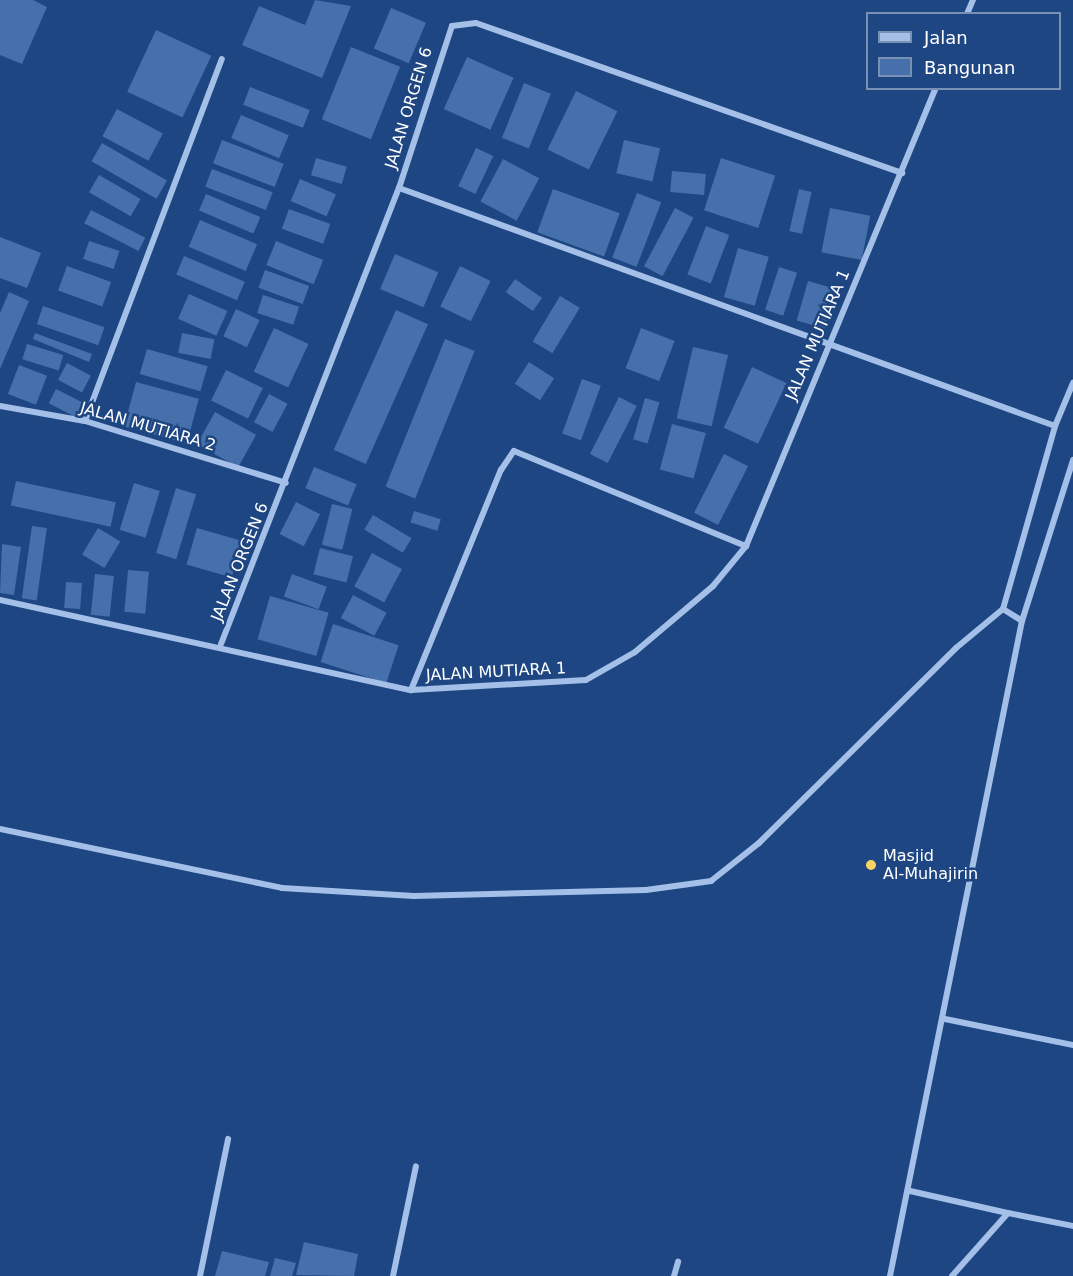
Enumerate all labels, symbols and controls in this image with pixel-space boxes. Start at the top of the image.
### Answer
legend [866,12,1061,90]
text: Jalan [924,27,968,48]
street label: JALAN ORGEN 6 [381,45,437,171]
text: Bangunan [924,57,1015,78]
street label: JALAN MUTIARA 1 [782,267,854,403]
street label: JALAN MUTIARA 2 [78,398,218,456]
street label: JALAN ORGEN 6 [207,500,273,624]
street label: JALAN MUTIARA 1 [425,659,567,685]
place label: Masjid Al-Muhajirin [883,846,978,884]
marker: Masjid Al-Muhajirin [864,858,878,872]

